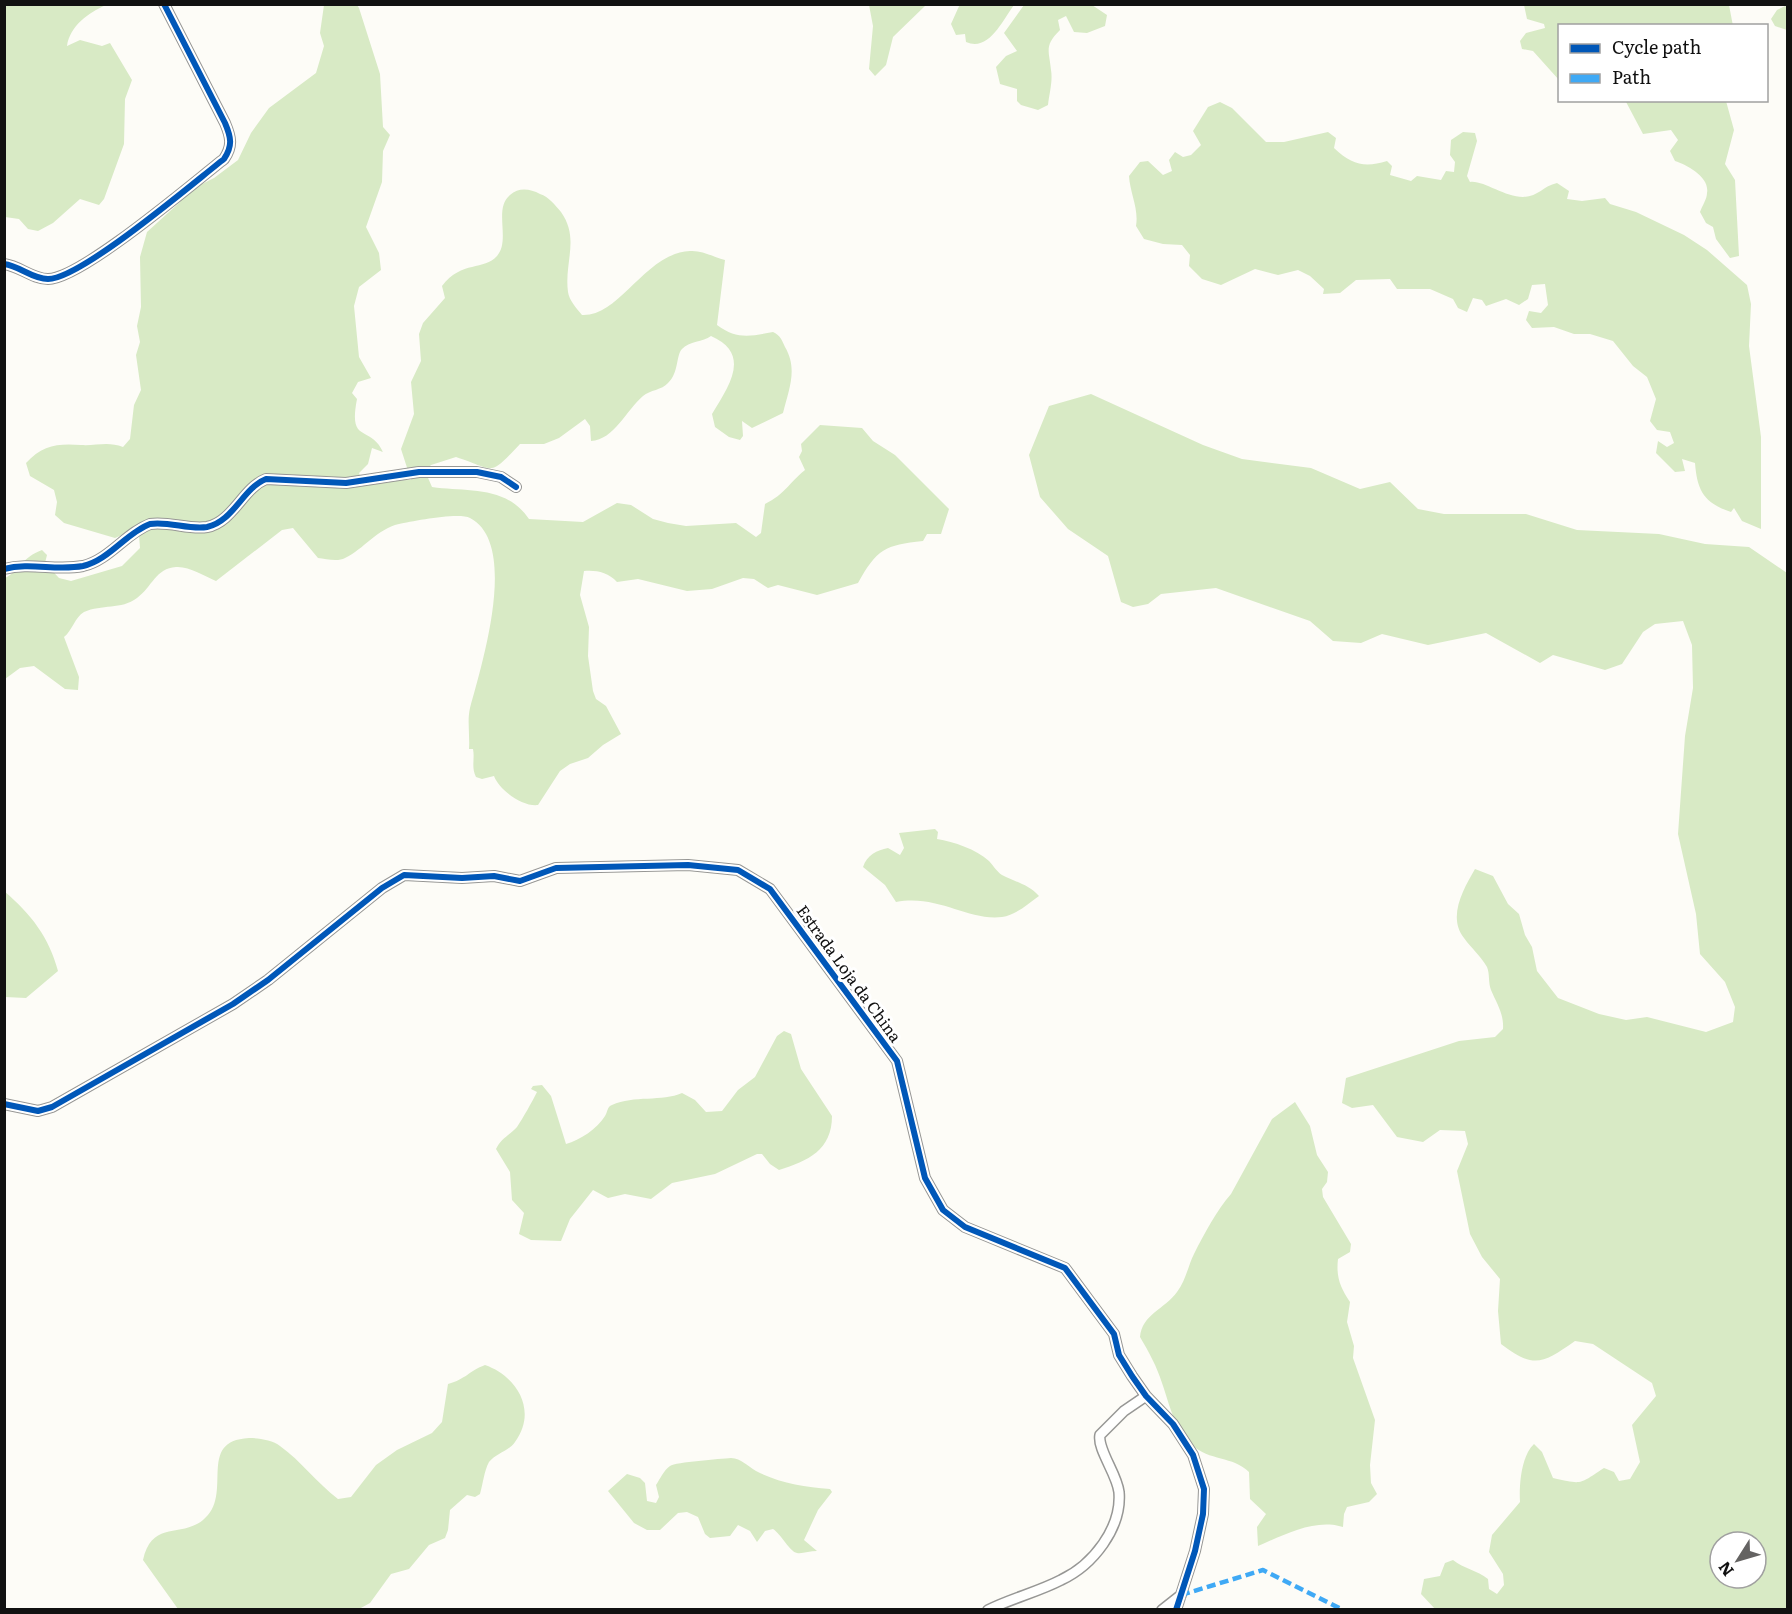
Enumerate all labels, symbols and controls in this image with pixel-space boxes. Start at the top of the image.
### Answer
legend [1558,24,1768,102]
text: Cycle path [1612,33,1701,60]
text: Path [1612,63,1651,90]
street label: Estrada Loja da China [792,899,908,1047]
north arrow [1708,1530,1768,1590]
text: N [1712,1557,1739,1582]

